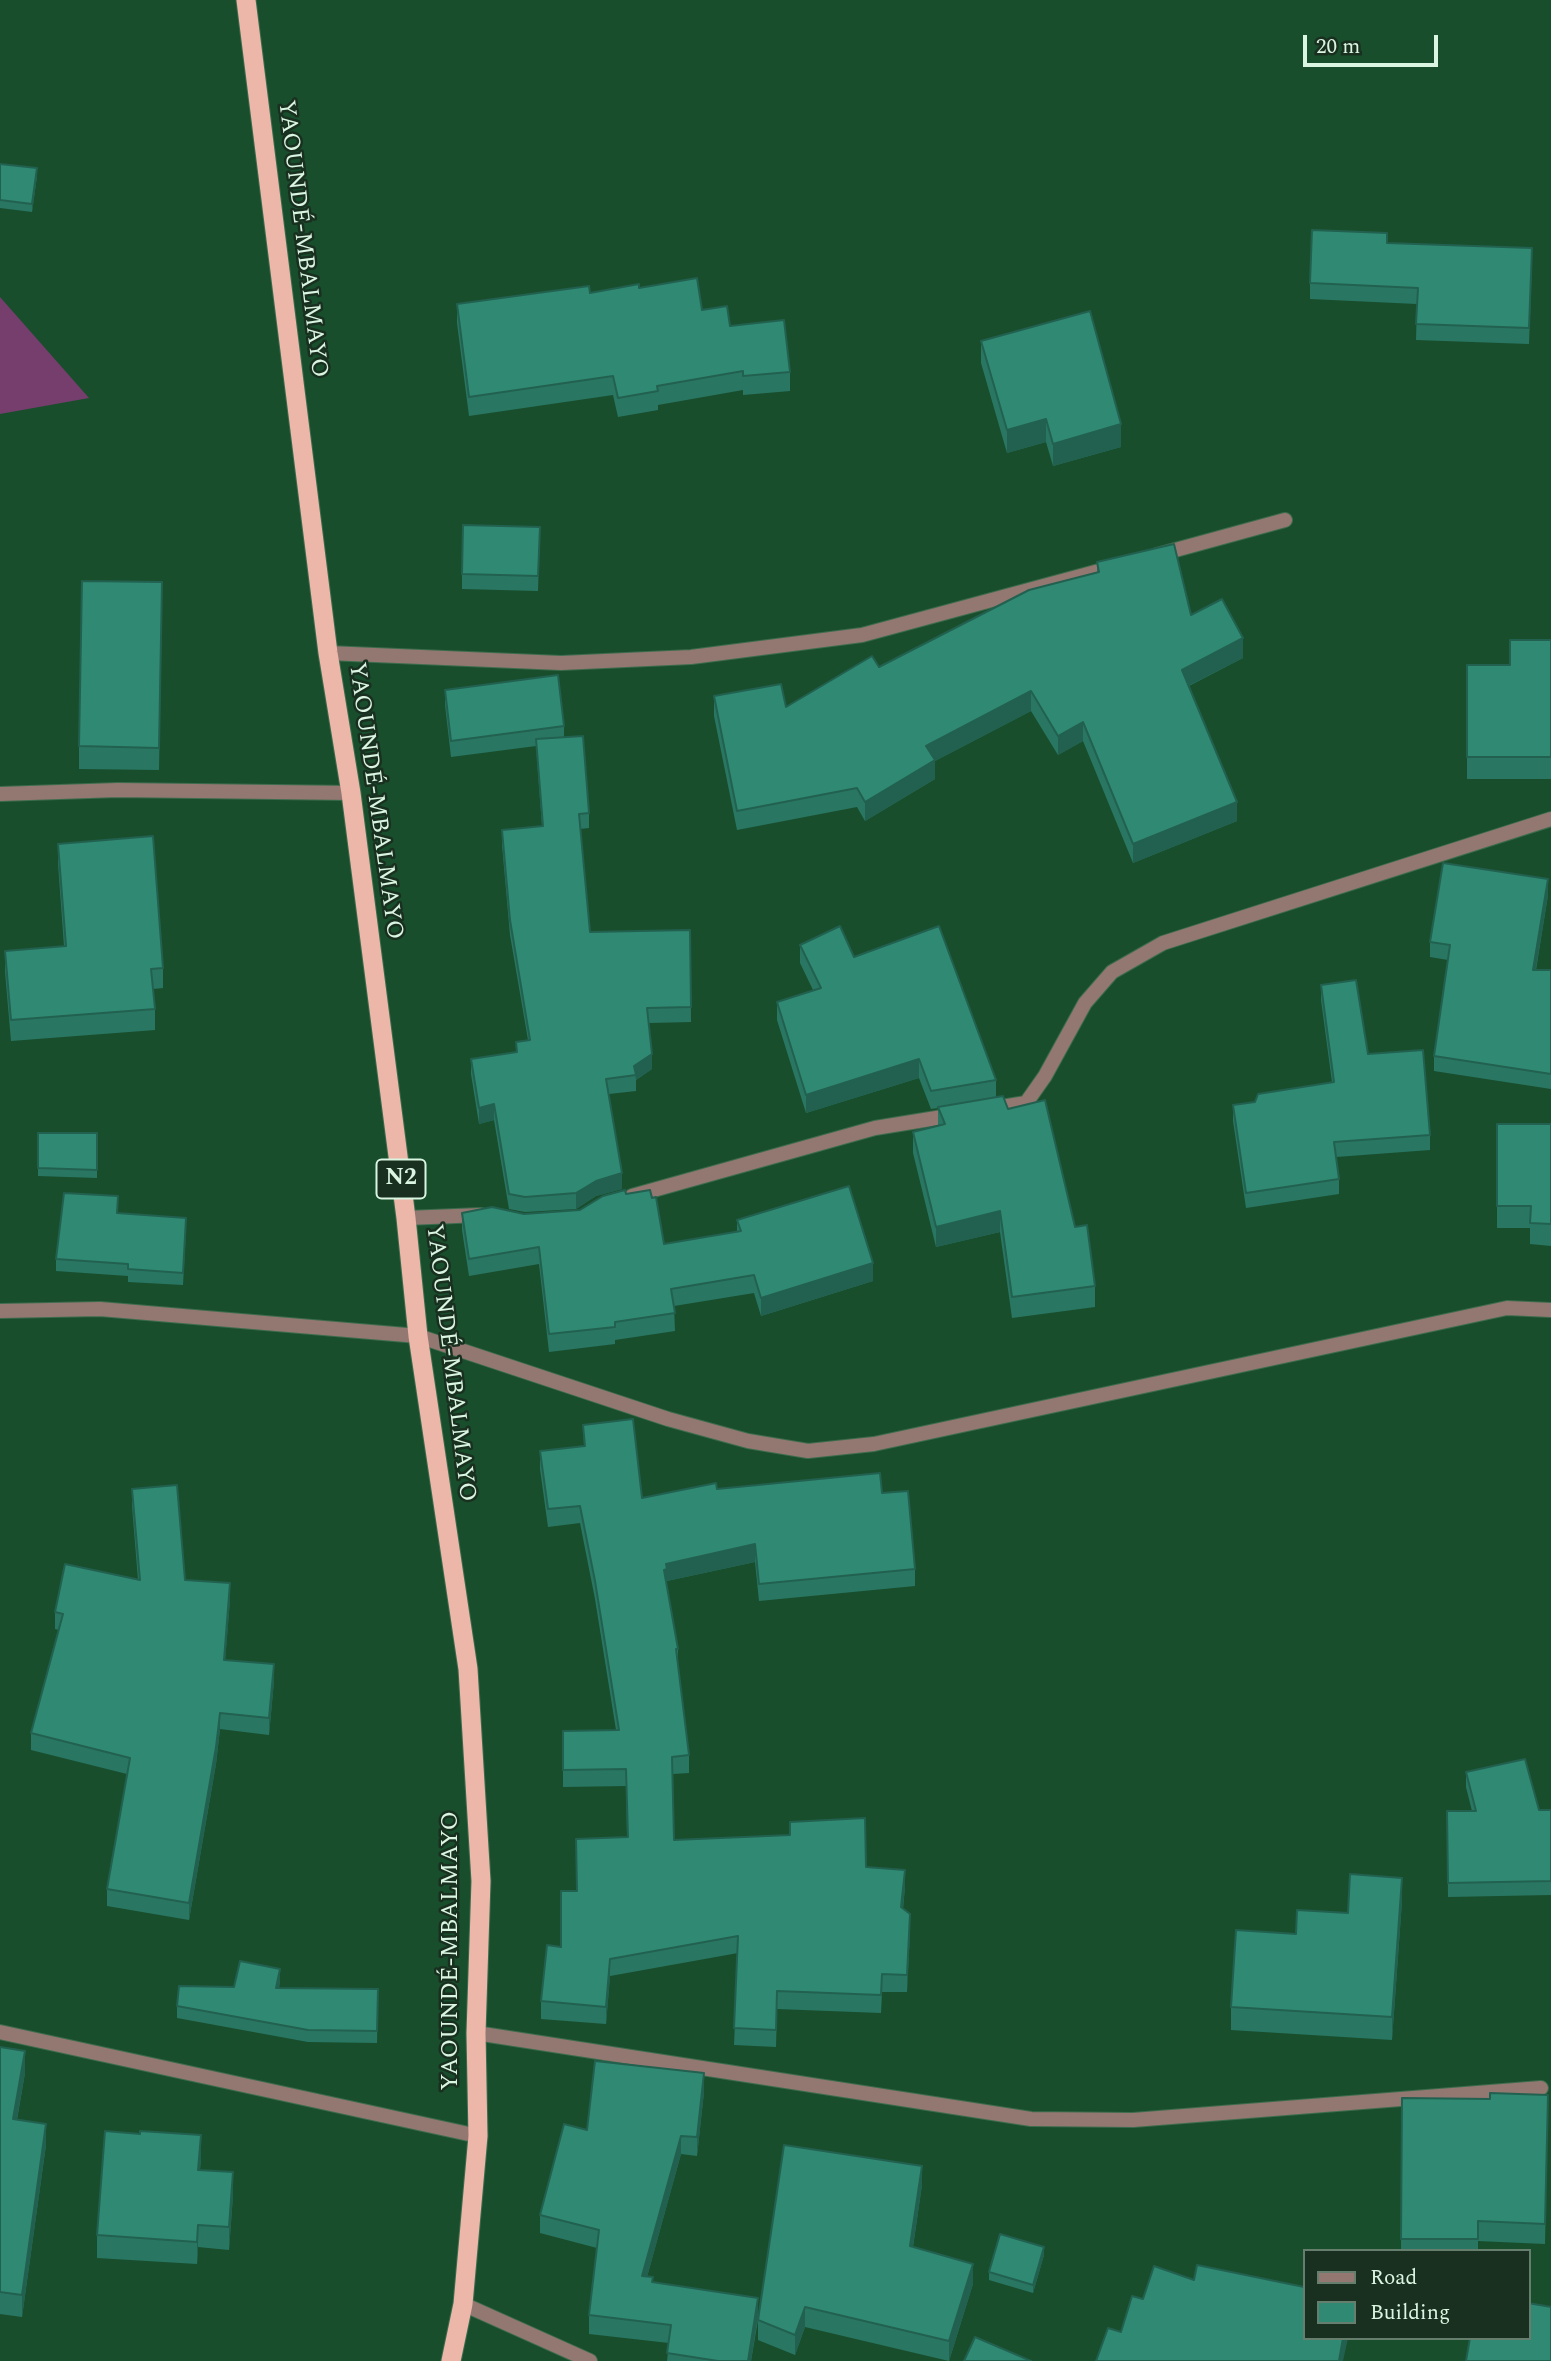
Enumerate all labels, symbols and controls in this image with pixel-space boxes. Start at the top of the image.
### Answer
scale bar [1306,21,1441,65]
text: 20 m [1316,31,1360,63]
street label: YAOUNDÉ-MBALMAYO [270,99,332,379]
street label: YAOUNDÉ-MBALMAYO [340,661,408,941]
road number: N2 [376,1160,426,1198]
street label: YAOUNDÉ-MBALMAYO [418,1223,480,1503]
street label: YAOUNDÉ-MBALMAYO [438,1811,466,2091]
legend [1302,2249,1530,2340]
text: Road [1370,2262,1417,2294]
text: Building [1370,2297,1450,2329]

